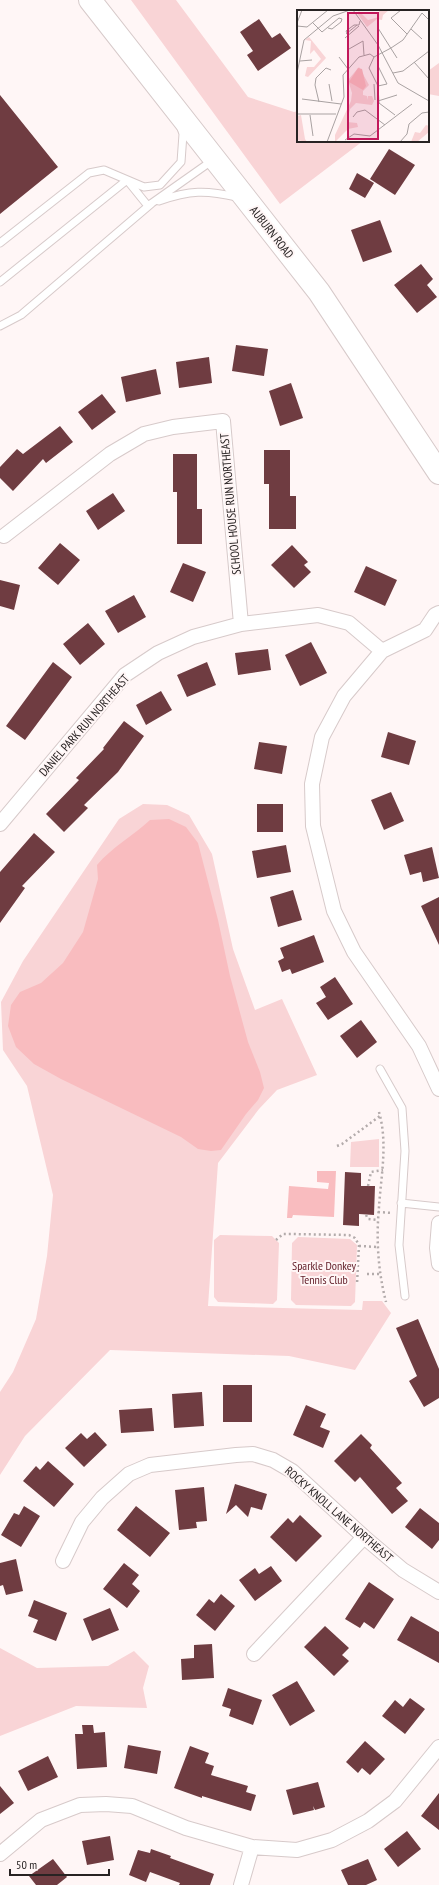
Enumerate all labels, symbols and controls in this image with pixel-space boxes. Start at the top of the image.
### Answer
inset map [297,10,429,142]
street label: AUBURN ROAD [247,203,297,261]
street label: SCHOOL HOUSE RUN NORTHEAST [216,432,244,575]
street label: DANIEL PARK RUN NORTHEAST [36,671,133,779]
park label: Sparkle Donkey Tennis Club [292,1258,356,1287]
street label: ROCKY KNOLL LANE NORTHEAST [282,1463,397,1565]
scale bar [10,1851,109,1877]
text: 50 m [16,1857,37,1872]

